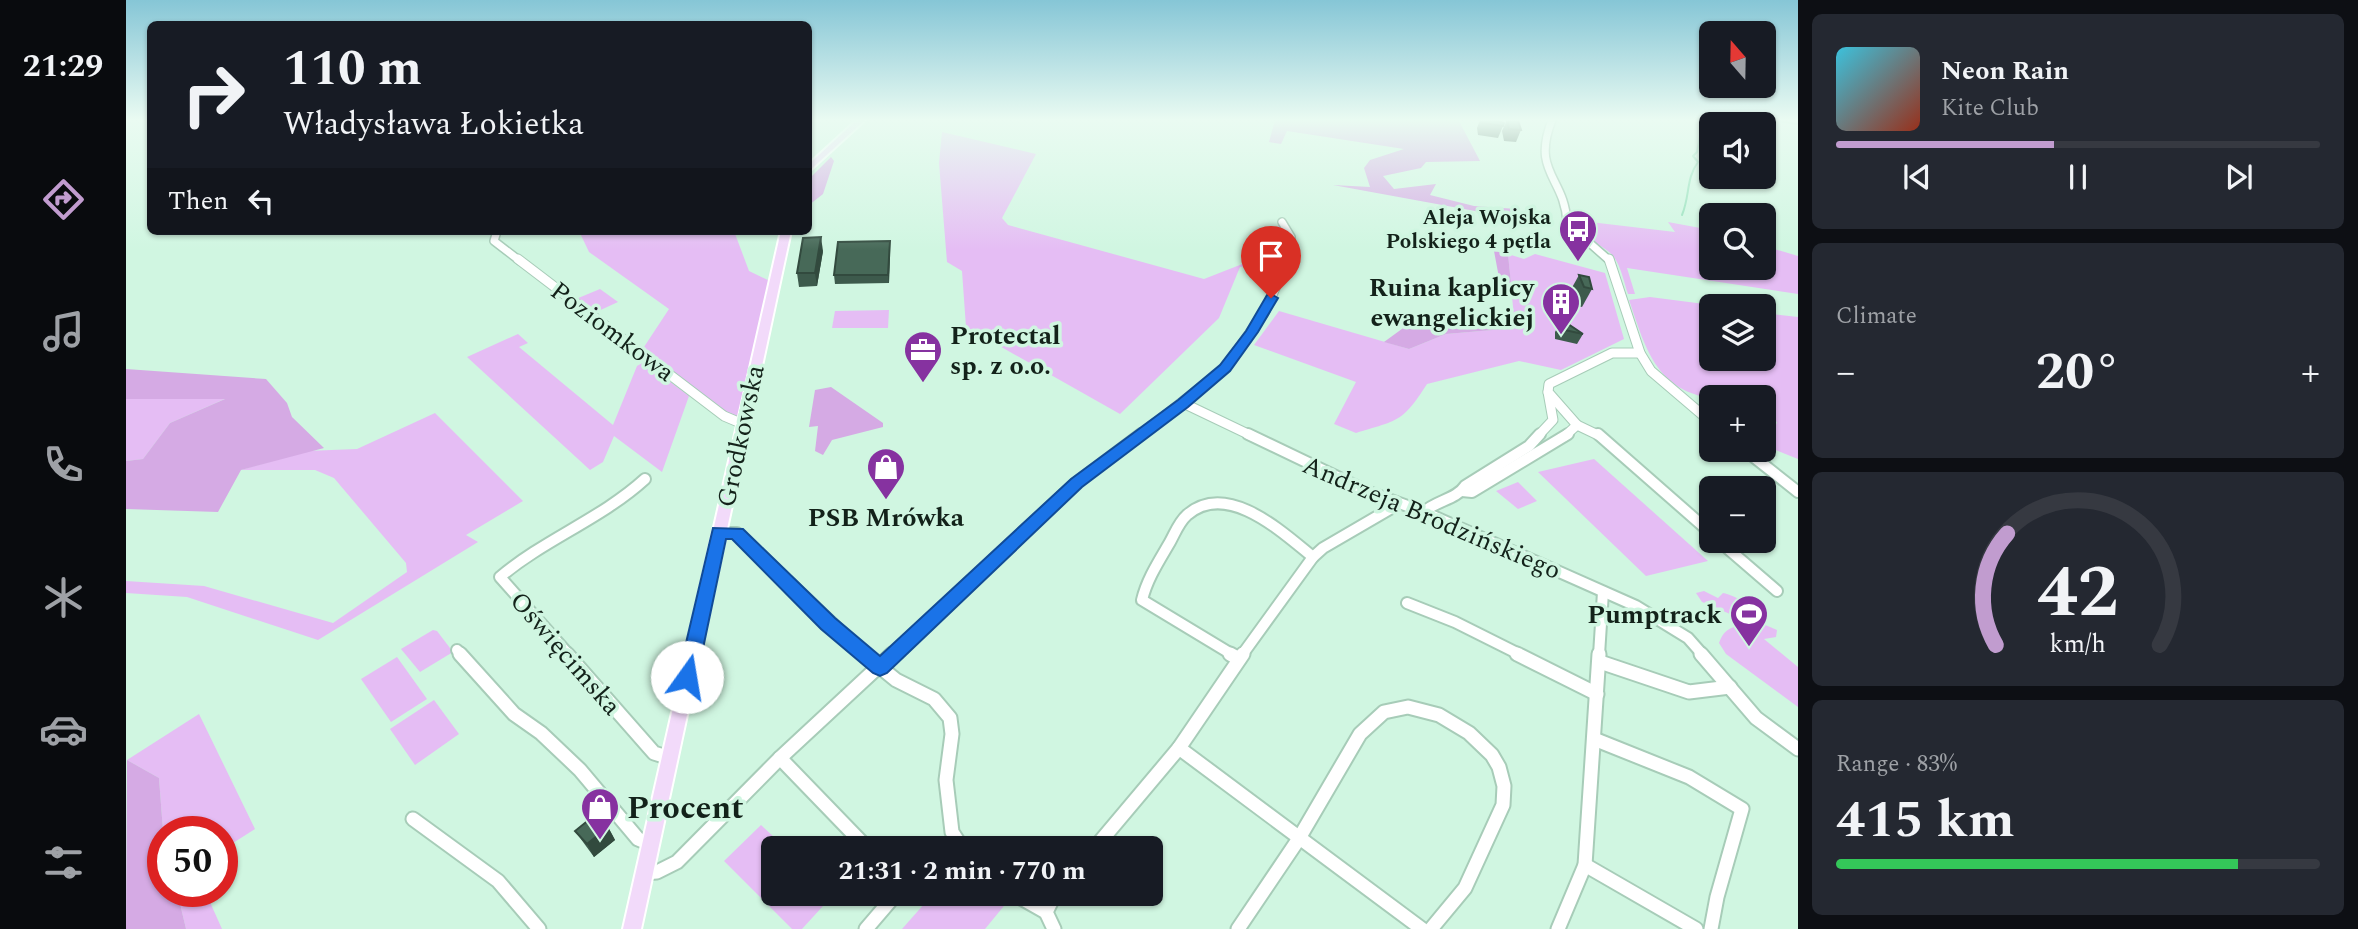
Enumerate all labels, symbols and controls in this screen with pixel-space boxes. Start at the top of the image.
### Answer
north arrow [1699,21,1776,98]
map controls [1699,21,1776,553]
text: 110 m [283,32,422,107]
text: 21:29 [23,42,103,91]
icon: right [168,49,259,140]
text: Neon Rain [1941,51,2069,91]
text: Kite Club [1941,91,2039,126]
text: Władysława Łokietka [283,100,584,149]
button: sound [1699,112,1776,189]
icon: previous [1898,158,1936,196]
icon: pause [2059,158,2097,196]
icon: next [2220,158,2258,196]
icon: directions [39,175,88,224]
text: Then [168,181,228,221]
icon: left [242,182,280,220]
place label: Aleja Wojska Polskiego 4 pętla [1386,202,1551,258]
button: search [1699,203,1776,280]
bus stop icon: Aleja Wojska Polskiego 4 pętla [1557,208,1599,263]
pin [1241,226,1301,298]
icon: arrive [1252,237,1290,275]
place label: Ruina kaplicy ewangelickiej [1369,268,1536,338]
street label: Poziomkowa [542,272,683,392]
building icon: Ruina kaplicy ewangelickiej [1540,281,1582,336]
button: layers [1699,294,1776,371]
text: Climate [1836,299,1917,334]
icon: music [39,307,88,356]
place label: Protectal sp. z o.o. [950,316,1060,386]
office icon: Protectal sp. z o.o. [902,329,944,384]
text: 20° [2036,333,2120,412]
text: − [1836,344,1855,402]
text: + [2301,344,2320,402]
street label: Grodkowska [706,361,776,511]
button: + [1699,385,1776,462]
icon: phone [39,440,88,489]
street label: Andrzeja Brodzińskiego [1296,445,1567,591]
shop icon: PSB Mrówka [865,446,907,501]
button: − [1699,476,1776,553]
place label: PSB Mrówka [808,498,965,538]
text: 42 [2037,538,2119,649]
icon: climate [39,573,88,622]
street label: Oświęcimska [500,583,631,725]
sports icon: Pumptrack [1728,593,1770,648]
place label: Pumptrack [1587,595,1722,635]
text: km/h [2050,626,2106,664]
position arrow [650,640,724,714]
icon: car [39,705,88,754]
text: Range · 83% [1836,747,1957,782]
text: 415 km [1836,781,2015,860]
place label: Procent [627,784,744,833]
shop icon: Procent [579,786,621,841]
speed limit sign: 50 [147,816,238,907]
icon: filters [39,838,88,887]
text: 21:31 · 2 min · 770 m [838,851,1086,891]

